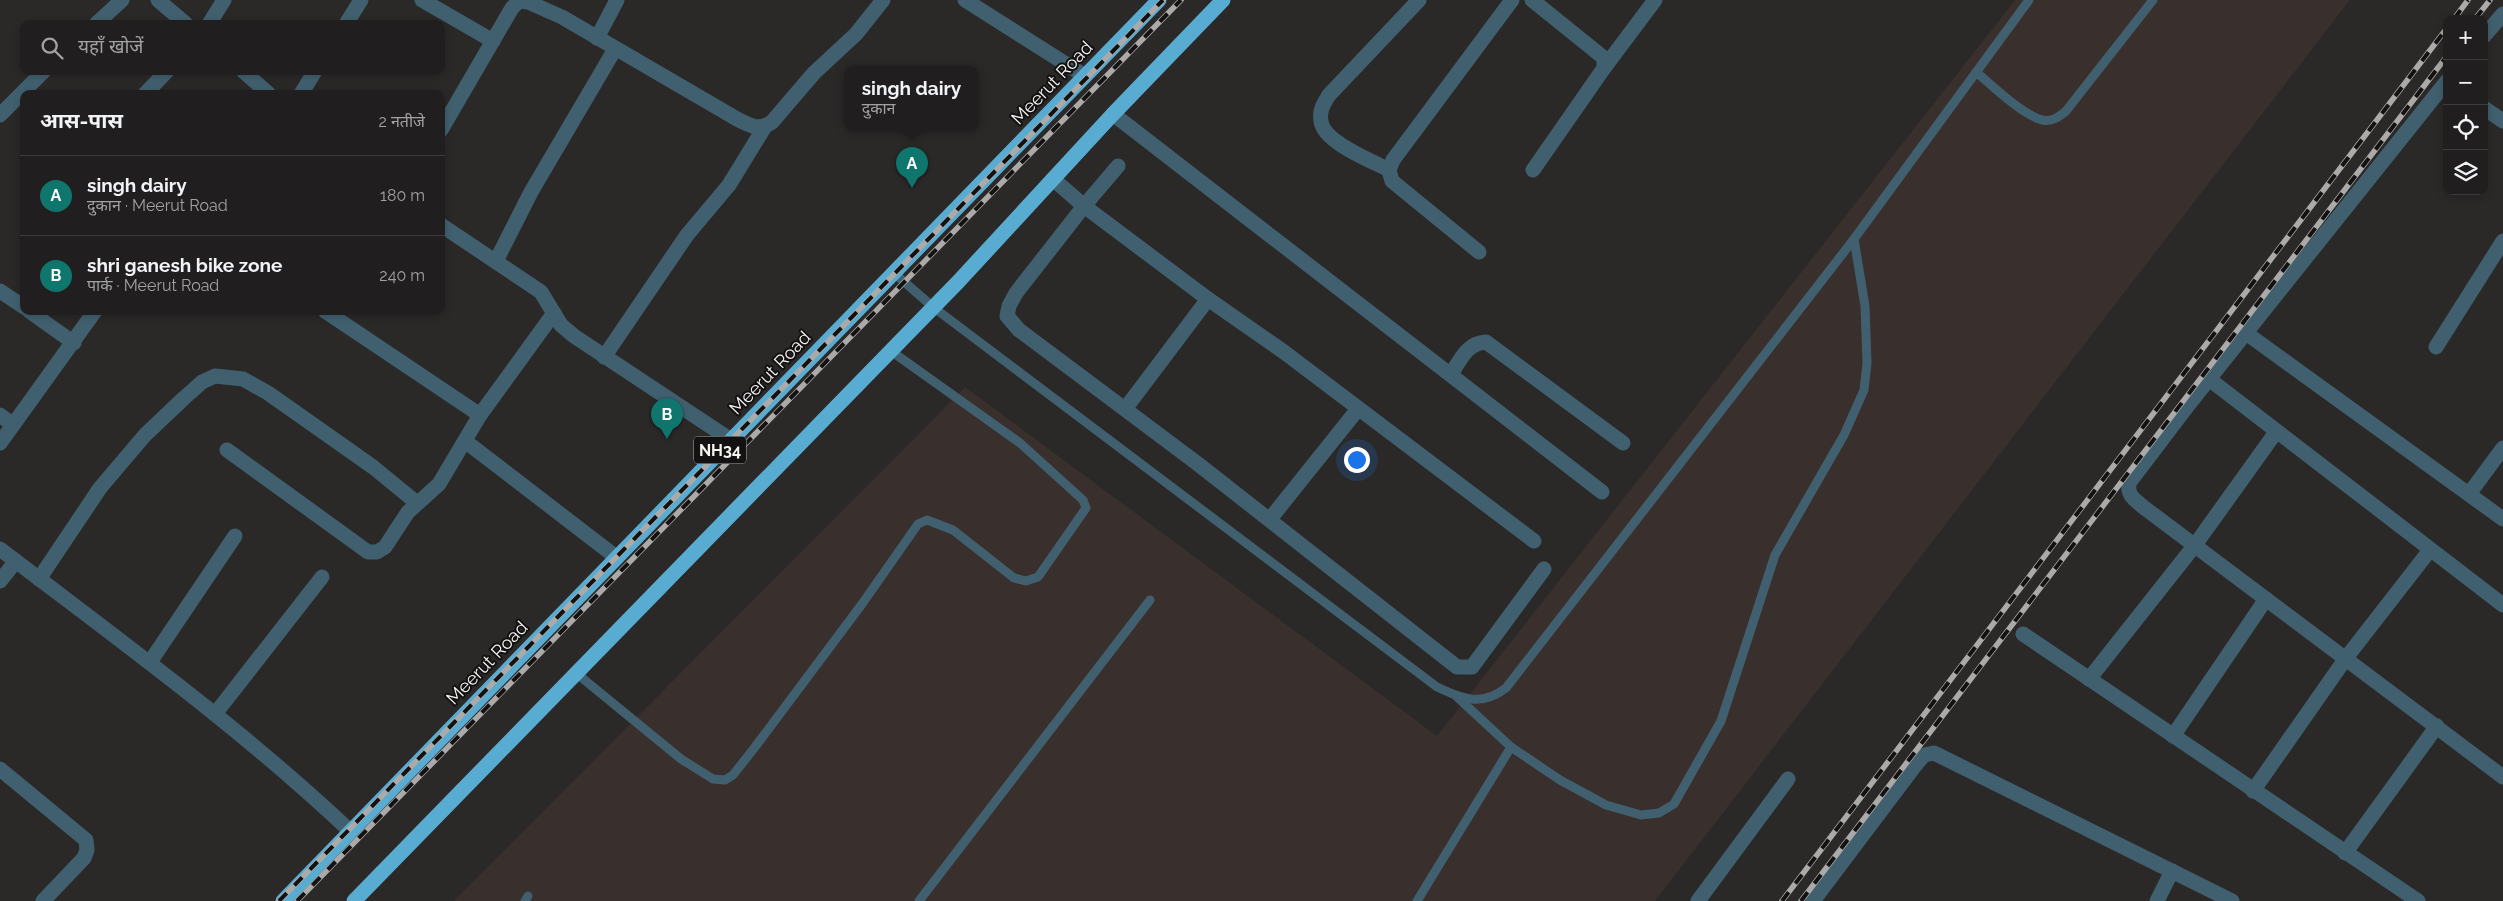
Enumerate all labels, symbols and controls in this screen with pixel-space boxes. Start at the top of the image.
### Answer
map controls [2443,15,2488,195]
button: + [2443,15,2488,60]
search box [20,20,445,75]
icon: search [38,34,66,62]
text: यहाँ खोजें [78,35,143,57]
street label: Meerut Road [1007,37,1097,129]
button: − [2443,60,2488,105]
popup [844,66,979,131]
text: singh dairy [862,77,961,99]
text: दुकान [862,99,896,118]
button: locate [2443,105,2488,150]
text: आस-पास [40,108,123,133]
text: 2 नतीजे [379,112,425,131]
pin: A [896,147,928,188]
button: layers [2443,150,2488,195]
text: singh dairy [87,174,187,196]
text: A [51,186,61,205]
text: 180 m [380,186,425,205]
text: दुकान · Meerut Road [87,196,228,215]
text: shri ganesh bike zone [87,254,282,276]
text: B [51,266,61,285]
text: 240 m [379,266,425,285]
text: पार्क · Meerut Road [87,276,219,295]
street label: Meerut Road [725,327,815,419]
pin: B [651,398,683,439]
road number: NH34 [694,436,746,464]
your location [1344,447,1370,473]
street label: Meerut Road [442,617,532,709]

